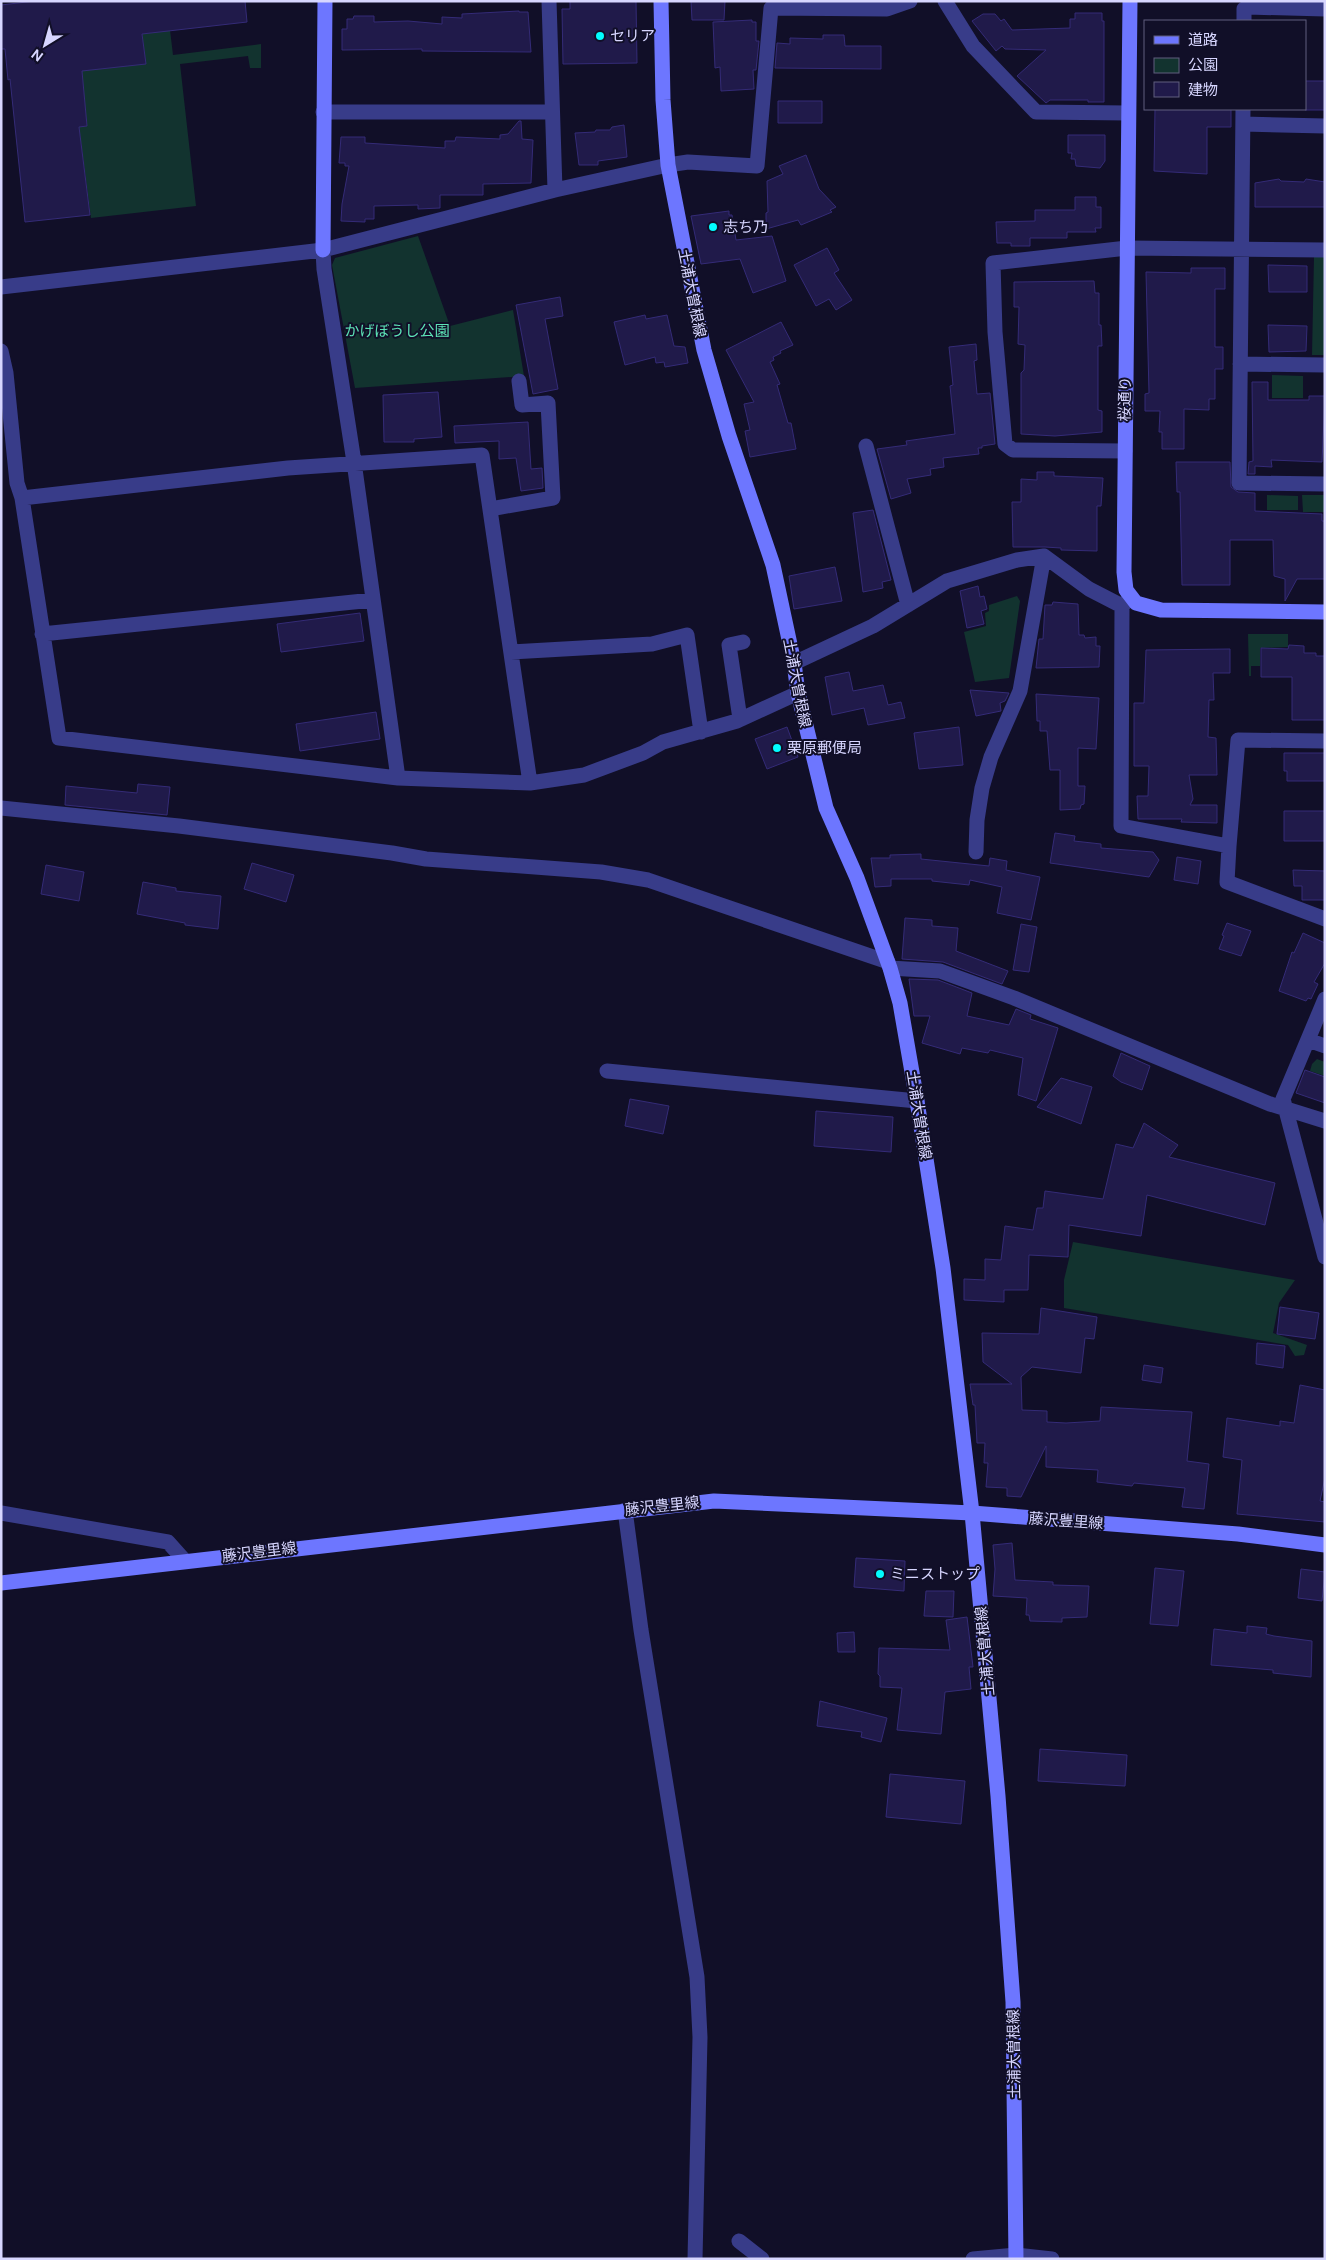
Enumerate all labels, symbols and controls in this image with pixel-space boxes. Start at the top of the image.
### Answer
north arrow [20,20,70,70]
legend [1144,20,1306,110]
place label: セリア [610,26,655,46]
marker: セリア [594,30,606,42]
text: 道路 [1188,30,1218,50]
text: N [28,45,47,66]
text: 公園 [1188,55,1218,75]
text: 建物 [1188,80,1218,100]
place label: 志ち乃 [723,217,768,237]
marker: 志ち乃 [707,221,719,233]
street label: 土浦大曽根線 [674,247,710,339]
park label: かげぼうし公園 [344,321,450,341]
street label: 桜通り [1115,376,1135,422]
street label: 土浦大曽根線 [779,637,815,729]
place label: 栗原郵便局 [787,738,862,758]
marker: 栗原郵便局 [771,742,783,754]
street label: 土浦大曽根線 [902,1069,936,1161]
street label: 藤沢豊里線 [624,1492,700,1520]
street label: 藤沢豊里線 [1028,1508,1104,1534]
street label: 藤沢豊里線 [221,1538,297,1566]
place label: ミニストップ [890,1564,980,1584]
marker: ミニストップ [874,1568,886,1580]
street label: 土浦大曽根線 [971,1605,999,1697]
street label: 土浦大曽根線 [1003,2009,1025,2099]

